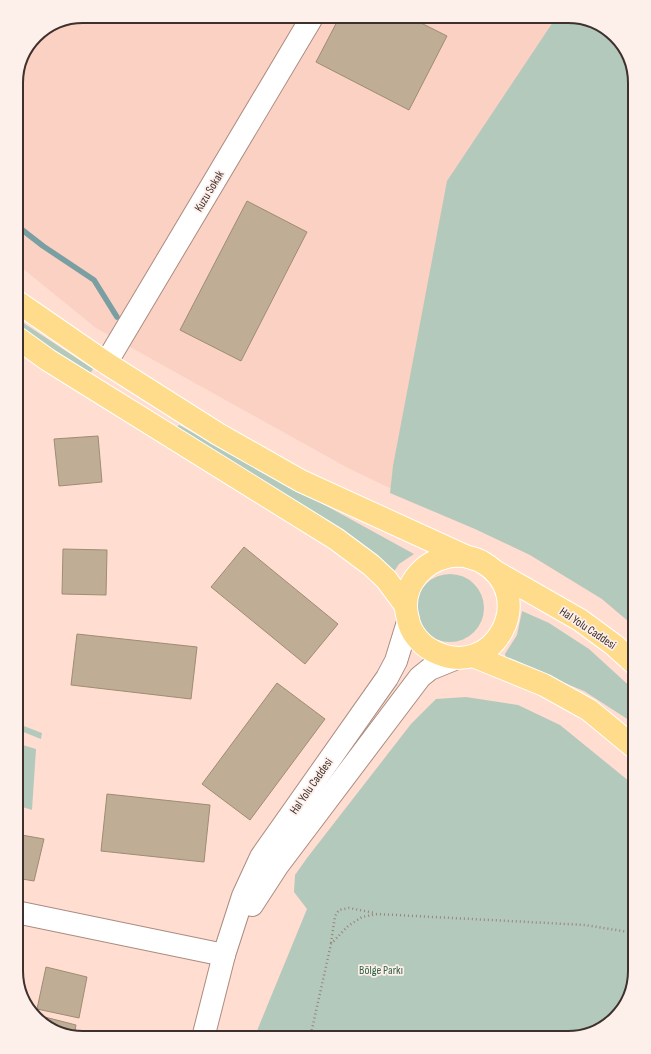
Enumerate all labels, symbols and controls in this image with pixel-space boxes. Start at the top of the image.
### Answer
street label: Kuzu Sokak [191,168,228,215]
street label: Hal Yolu Caddesi [557,604,619,653]
street label: Hal Yolu Caddesi [287,755,336,817]
park label: Bölge Parkı [359,963,403,978]

